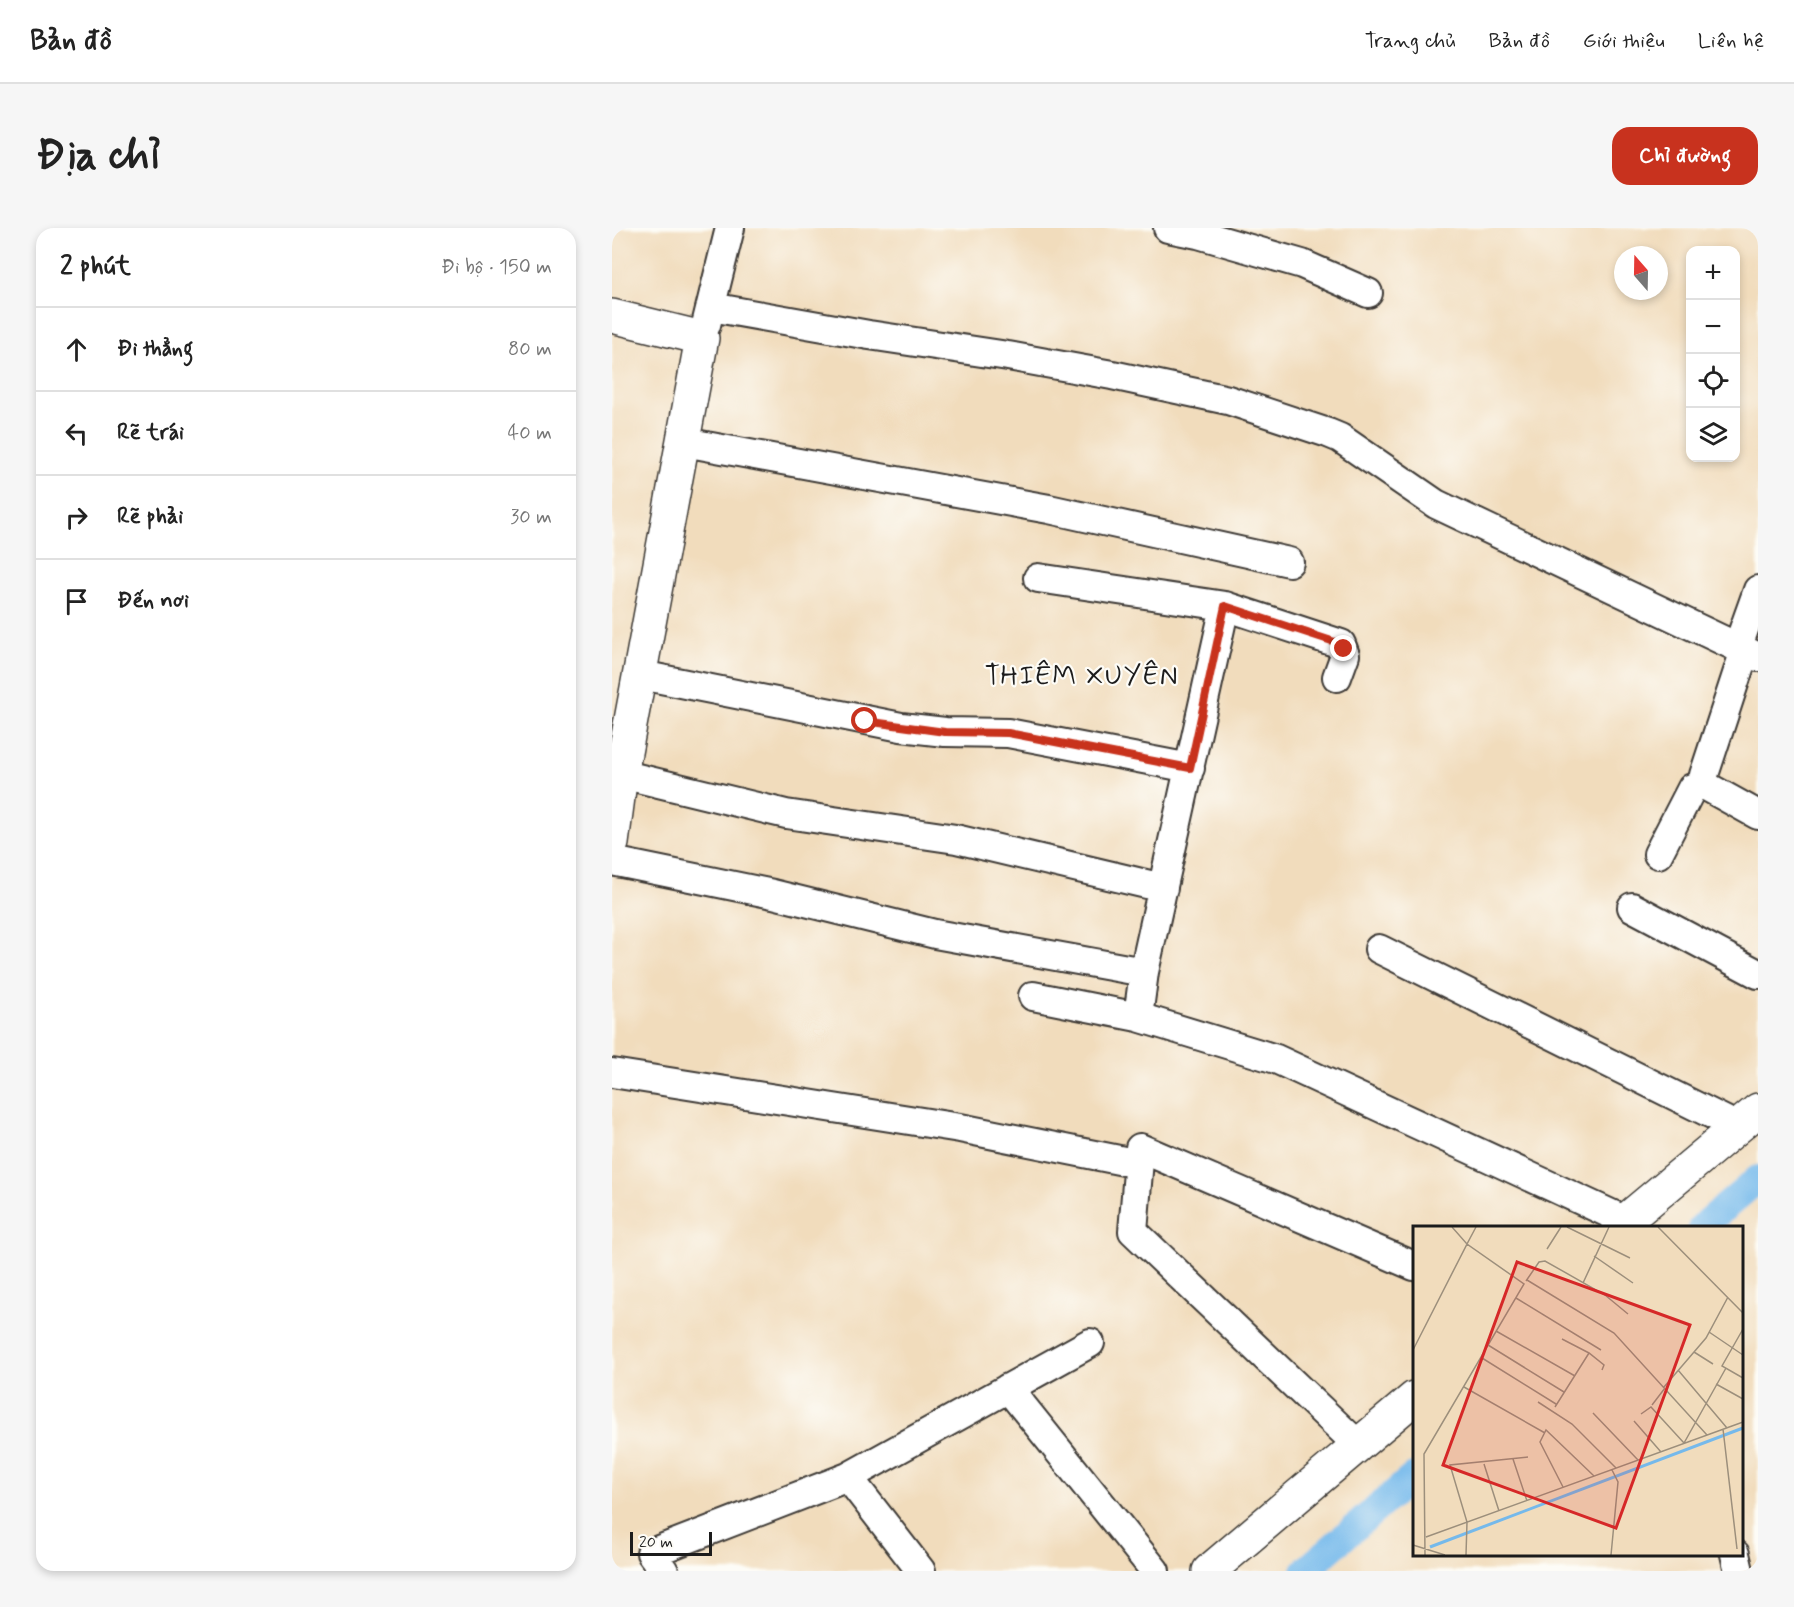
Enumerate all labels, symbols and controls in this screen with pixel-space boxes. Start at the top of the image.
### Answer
text: Bản đồ [30,23,112,60]
text: Trang chủ [1365,27,1456,55]
text: Bản đồ [1489,27,1550,55]
text: Giới thiệu [1583,27,1665,55]
text: Liên hệ [1698,27,1764,55]
button: Chỉ đường [1612,127,1758,185]
text: Địa chỉ [36,129,161,184]
north arrow [1614,246,1668,300]
map controls [1686,246,1740,462]
button: + [1686,246,1740,300]
text: 2 phút [60,250,131,284]
text: Đi bộ · 150 m [441,254,552,281]
button: − [1686,300,1740,354]
icon: ahead [60,333,93,366]
text: Đi thẳng [117,335,193,363]
text: 80 m [508,336,552,363]
button: locate [1686,354,1740,408]
button: layers [1686,408,1740,462]
icon: left [60,417,93,450]
text: Rẽ trái [117,419,184,447]
text: 40 m [508,420,552,447]
icon: right [60,501,93,534]
text: Rẽ phải [117,503,183,531]
text: 30 m [510,504,552,531]
icon: arrive [60,585,93,618]
text: Đến nơi [117,587,189,615]
route end [1330,635,1356,661]
district label: THIÊM XUYÊN [985,659,1179,694]
route start [851,707,877,733]
inset map [1413,1226,1743,1556]
scale bar [630,1529,712,1556]
text: 20 m [639,1532,673,1553]

